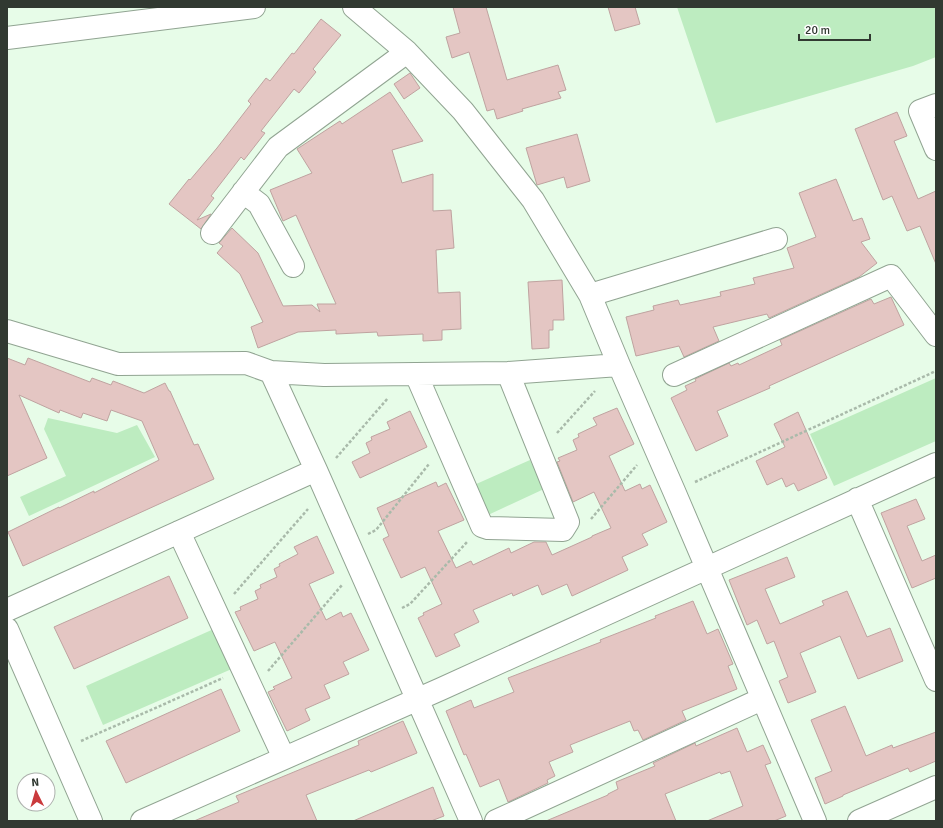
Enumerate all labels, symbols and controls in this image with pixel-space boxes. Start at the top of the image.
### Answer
scale bar [799,16,870,42]
text: 20 m [805,23,830,38]
north arrow [16,772,56,812]
text: N [31,776,40,789]

